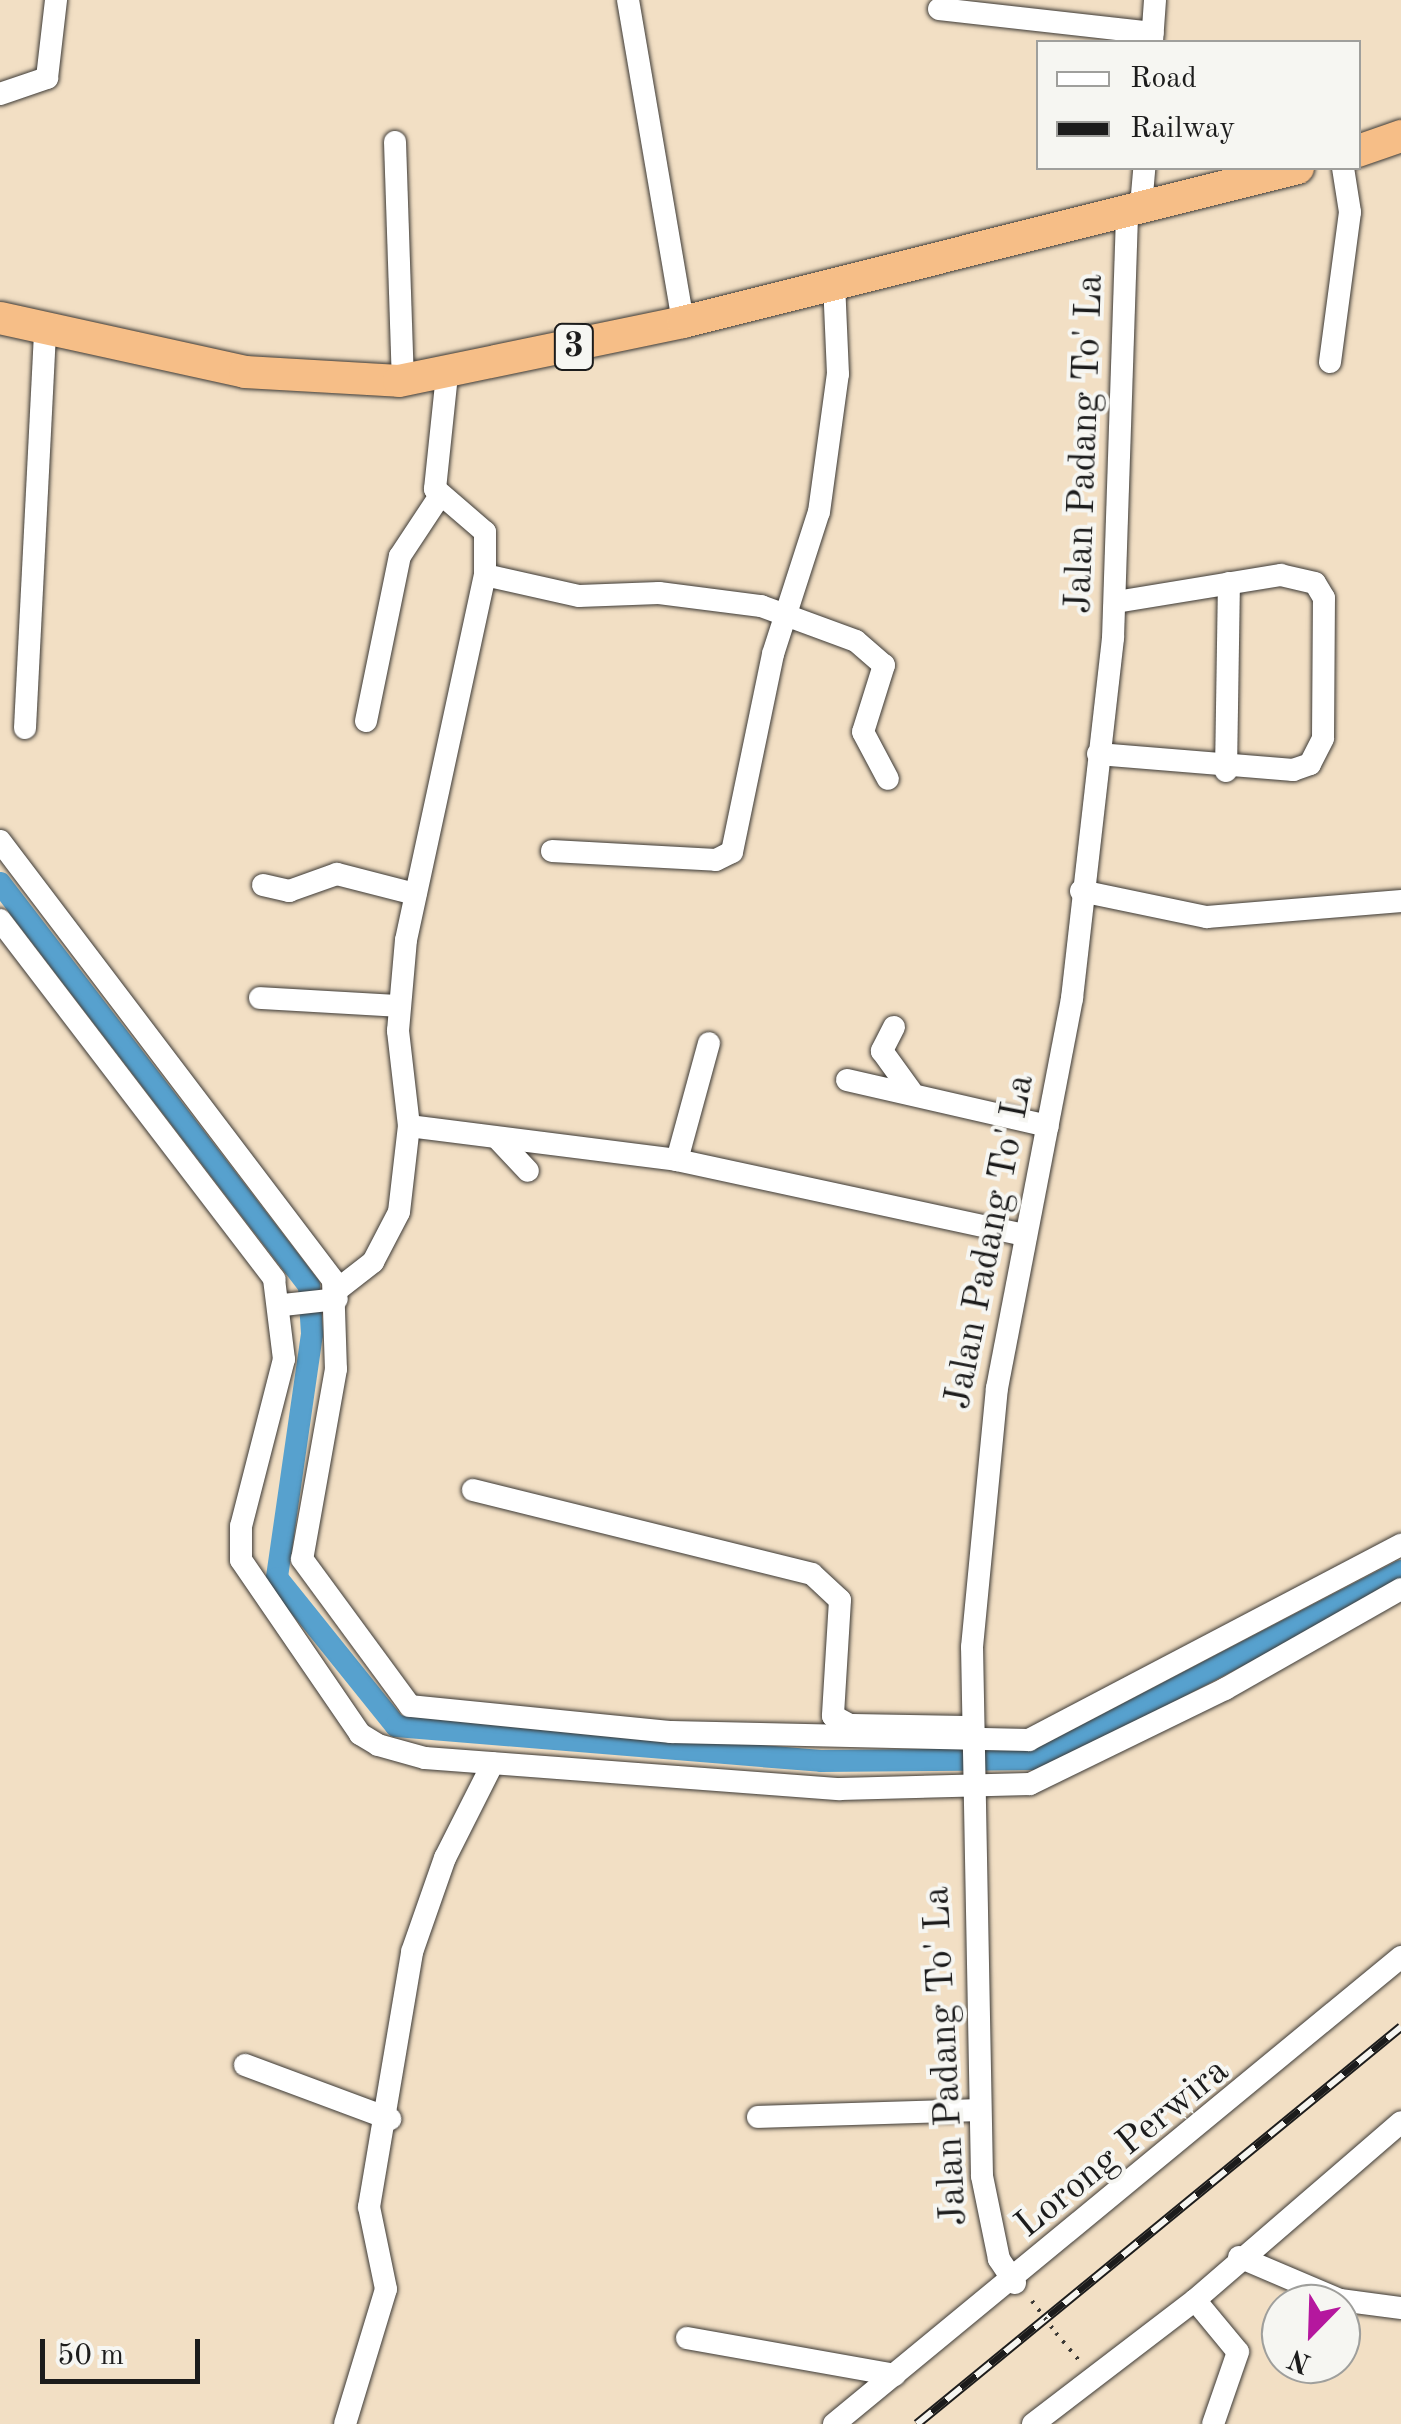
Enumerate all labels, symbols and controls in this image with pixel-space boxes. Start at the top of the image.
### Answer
legend [1036,40,1361,170]
text: Road [1130,64,1197,94]
text: Railway [1130,114,1235,144]
street label: Jalan Padang To' La [1057,273,1115,615]
road number: 3 [552,317,596,377]
street label: Jalan Padang To' La [936,1071,1046,1413]
street label: Jalan Padang To' La [915,1885,979,2227]
street label: Lorong Perwira [1007,2049,1239,2249]
north arrow [1261,2284,1361,2384]
scale bar [45,2319,205,2381]
text: 50 m [57,2341,124,2371]
text: N [1285,2343,1315,2377]

